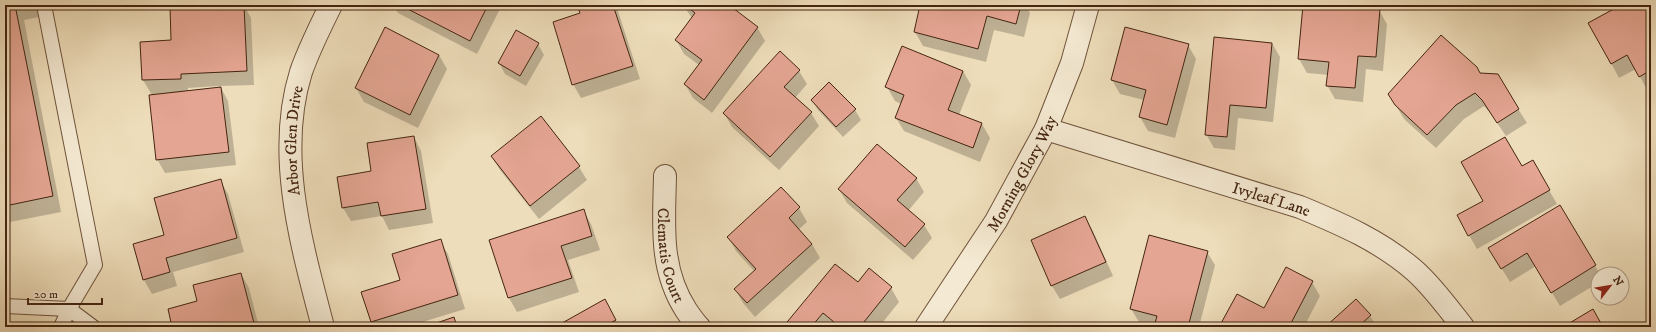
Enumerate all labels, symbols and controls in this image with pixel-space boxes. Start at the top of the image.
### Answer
street label: Arbor Glen Drive [281,83,308,197]
street label: Morning Glory Way [983,113,1061,236]
street label: Ivyleaf Lane [1230,178,1314,221]
street label: Clematis Court [653,208,689,306]
north arrow [1590,266,1630,306]
text: N [1609,274,1626,289]
scale bar [28,280,102,306]
text: 20 m [34,287,58,302]

